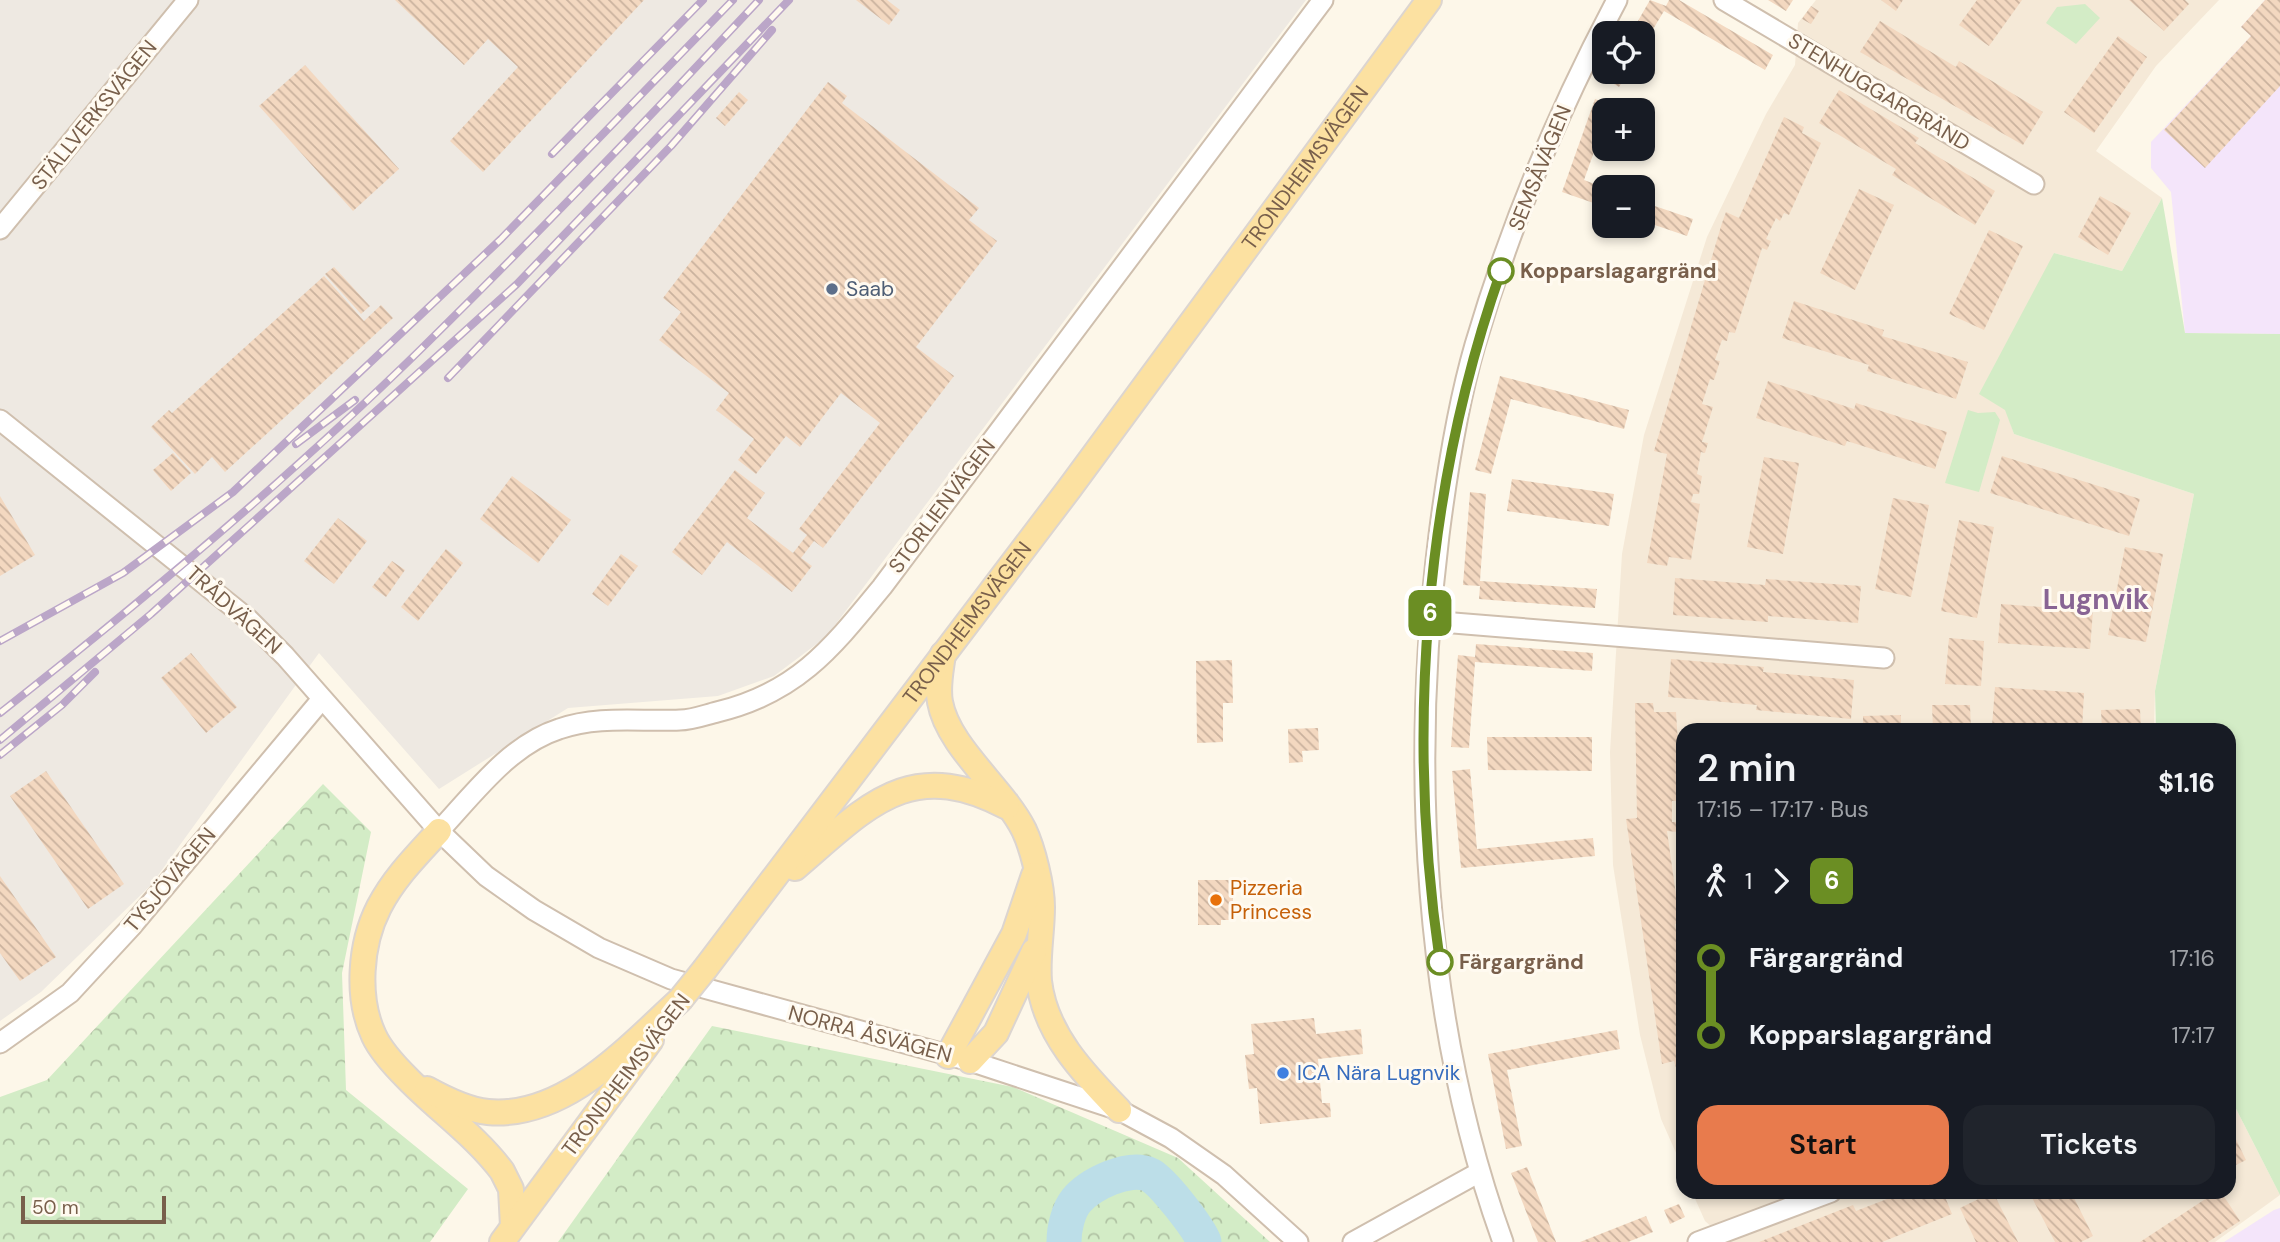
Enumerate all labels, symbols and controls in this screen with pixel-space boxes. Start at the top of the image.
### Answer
map controls [1592,21,1655,238]
button: locate [1592,21,1655,84]
street label: STENHUGGARGRÄND [1783,27,1975,157]
street label: STÄLLVERKSVÄGEN [25,34,163,196]
street label: TRONDHEIMSVÄGEN [1235,80,1375,256]
button: + [1592,98,1655,161]
street label: SEMSÅVÄGEN [1502,101,1578,235]
button: − [1592,175,1655,238]
place label: Kopparslagargränd [1520,257,1716,285]
marker: Kopparslagargränd [1488,258,1514,284]
place label: Saab [846,275,894,303]
marker: Saab [824,281,840,297]
street label: STORLIENVÄGEN [882,433,1002,579]
street label: TRONDHEIMSVÄGEN [896,536,1038,710]
street label: TRÅDVÄGEN [180,560,288,660]
district label: Lugnvik [2043,581,2149,618]
line badge: 6 [1407,590,1453,636]
text: 6 [1422,597,1438,628]
text: 2 min [1697,743,1796,793]
text: $1.16 [2158,766,2215,800]
text: 17:15 – 17:17 · Bus [1697,794,1869,824]
street label: TYSJÖVÄGEN [118,822,222,938]
icon: walk [1697,862,1735,900]
icon: forward [1762,862,1800,900]
text: 6 [1824,865,1839,896]
text: 1 [1745,866,1752,896]
place label: Pizzeria Princess [1230,874,1312,926]
marker: Pizzeria Princess [1208,892,1224,908]
text: Färgargränd [1749,941,1903,975]
text: 17:16 [2169,943,2215,973]
place label: Färgargränd [1459,948,1584,976]
marker: Färgargränd [1427,949,1453,975]
street label: TRONDHEIMSVÄGEN [555,988,697,1162]
street label: NORRA ÅSVÄGEN [785,999,955,1069]
text: Kopparslagargränd [1749,1018,1992,1052]
text: 17:17 [2171,1020,2215,1050]
place label: ICA Nära Lugnvik [1297,1059,1461,1087]
marker: ICA Nära Lugnvik [1275,1065,1291,1081]
button: Start [1697,1105,1949,1185]
button: Tickets [1963,1105,2215,1185]
scale bar [21,1193,166,1225]
text: 50 m [32,1195,79,1220]

